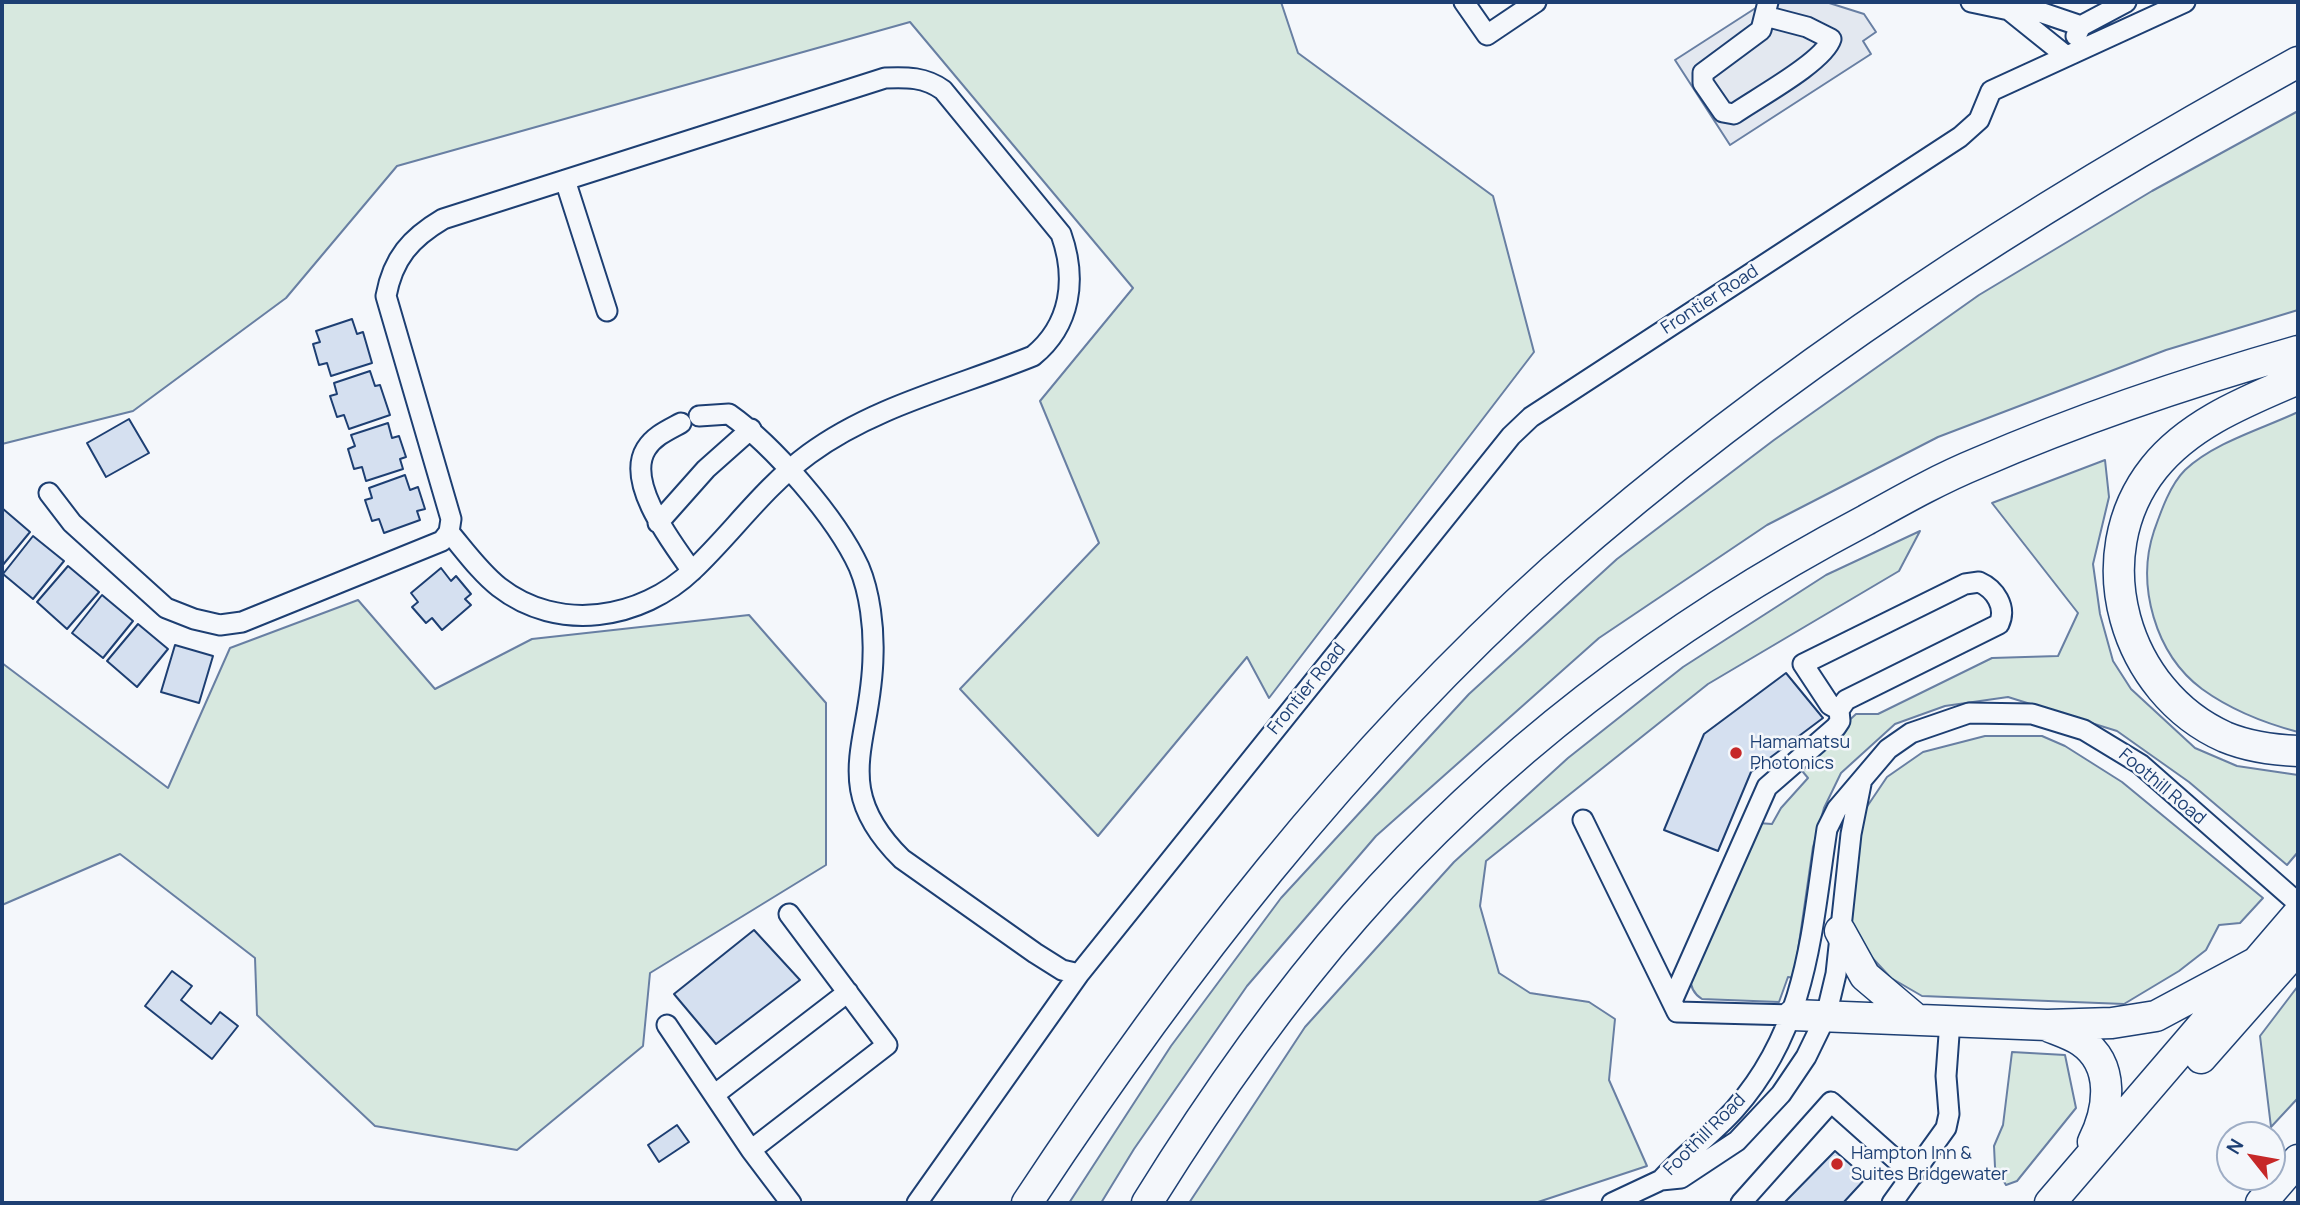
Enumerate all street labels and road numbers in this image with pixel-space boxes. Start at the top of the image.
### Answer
street label: Frontier Road [1657,261,1763,339]
street label: Frontier Road [1264,639,1350,739]
street label: Foothill Road [2114,744,2210,830]
street label: Foothill Road [1660,1090,1750,1180]

